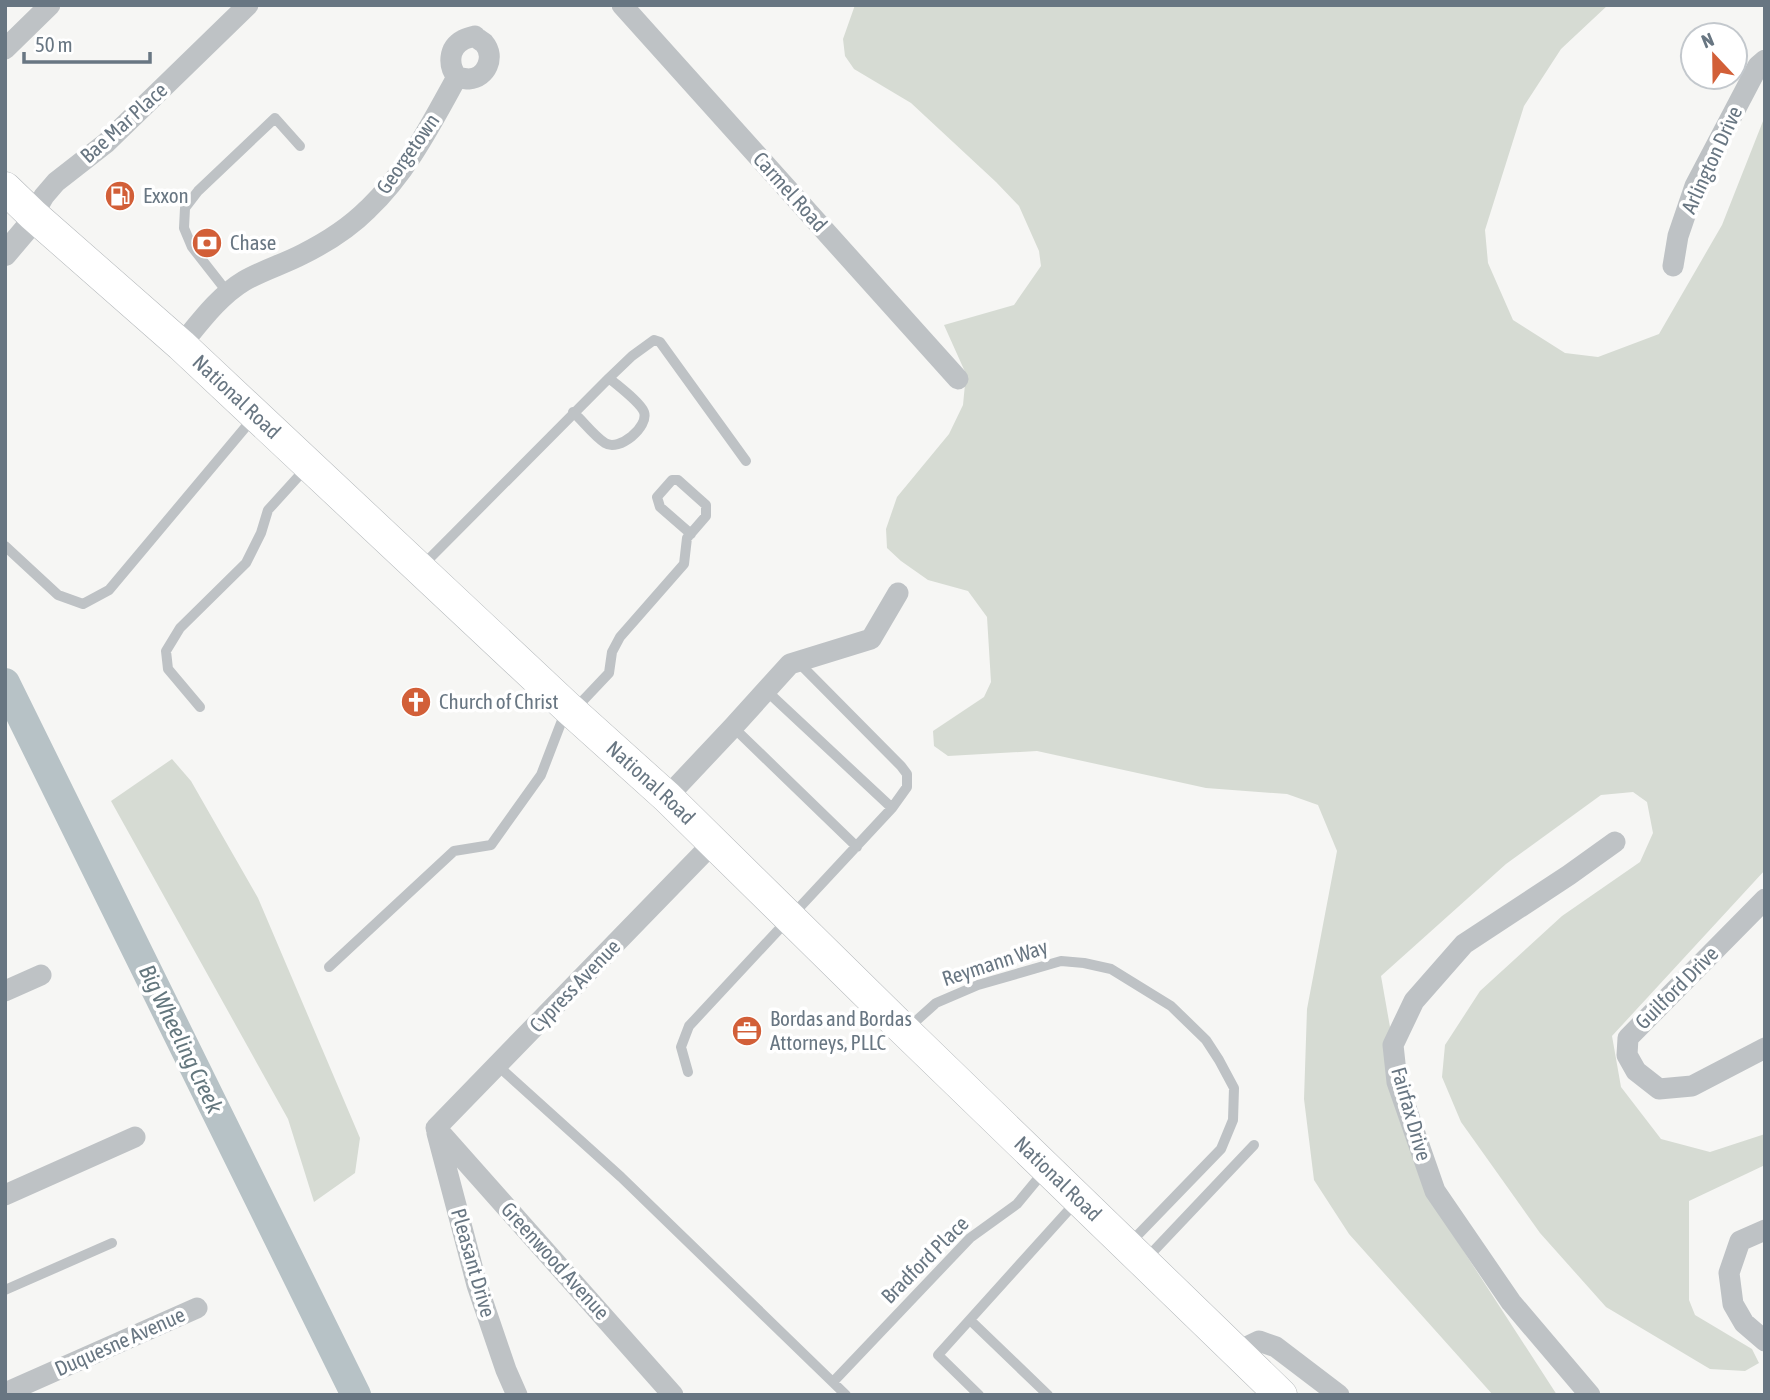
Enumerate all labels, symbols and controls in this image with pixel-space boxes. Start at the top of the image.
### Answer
scale bar [24,21,150,65]
north arrow [1679,21,1749,91]
text: N [1698,28,1717,53]
text: 50 m [35,32,73,56]
street label: Bae Mar Place [75,77,171,167]
street label: Arlington Drive [1676,102,1746,217]
street label: Georgetown [371,109,443,198]
street label: Carmel Road [749,147,833,236]
fuel station icon: Exxon [103,179,137,213]
place label: Exxon [143,183,189,207]
bank icon: Chase [190,226,224,260]
place label: Chase [230,230,276,254]
street label: National Road [188,349,286,443]
church icon: Church of Christ [399,685,433,719]
place label: Church of Christ [439,689,558,713]
street label: National Road [602,736,700,829]
street label: Cypress Avenue [524,934,624,1037]
street label: Reymann Way [939,934,1051,990]
street label: Guilford Drive [1630,941,1723,1034]
water label: Big Wheeling Creek [134,961,229,1118]
place label: Bordas and Bordas Attorneys, PLLC [770,1006,912,1054]
office icon: Bordas and Bordas Attorneys, PLLC [730,1014,764,1048]
street label: Fairfax Drive [1387,1064,1437,1163]
street label: National Road [1010,1131,1107,1226]
street label: Greenwood Avenue [497,1197,615,1324]
street label: Pleasant Drive [447,1206,501,1320]
street label: Bradford Place [876,1211,973,1308]
street label: Duquesne Avenue [51,1302,188,1380]

